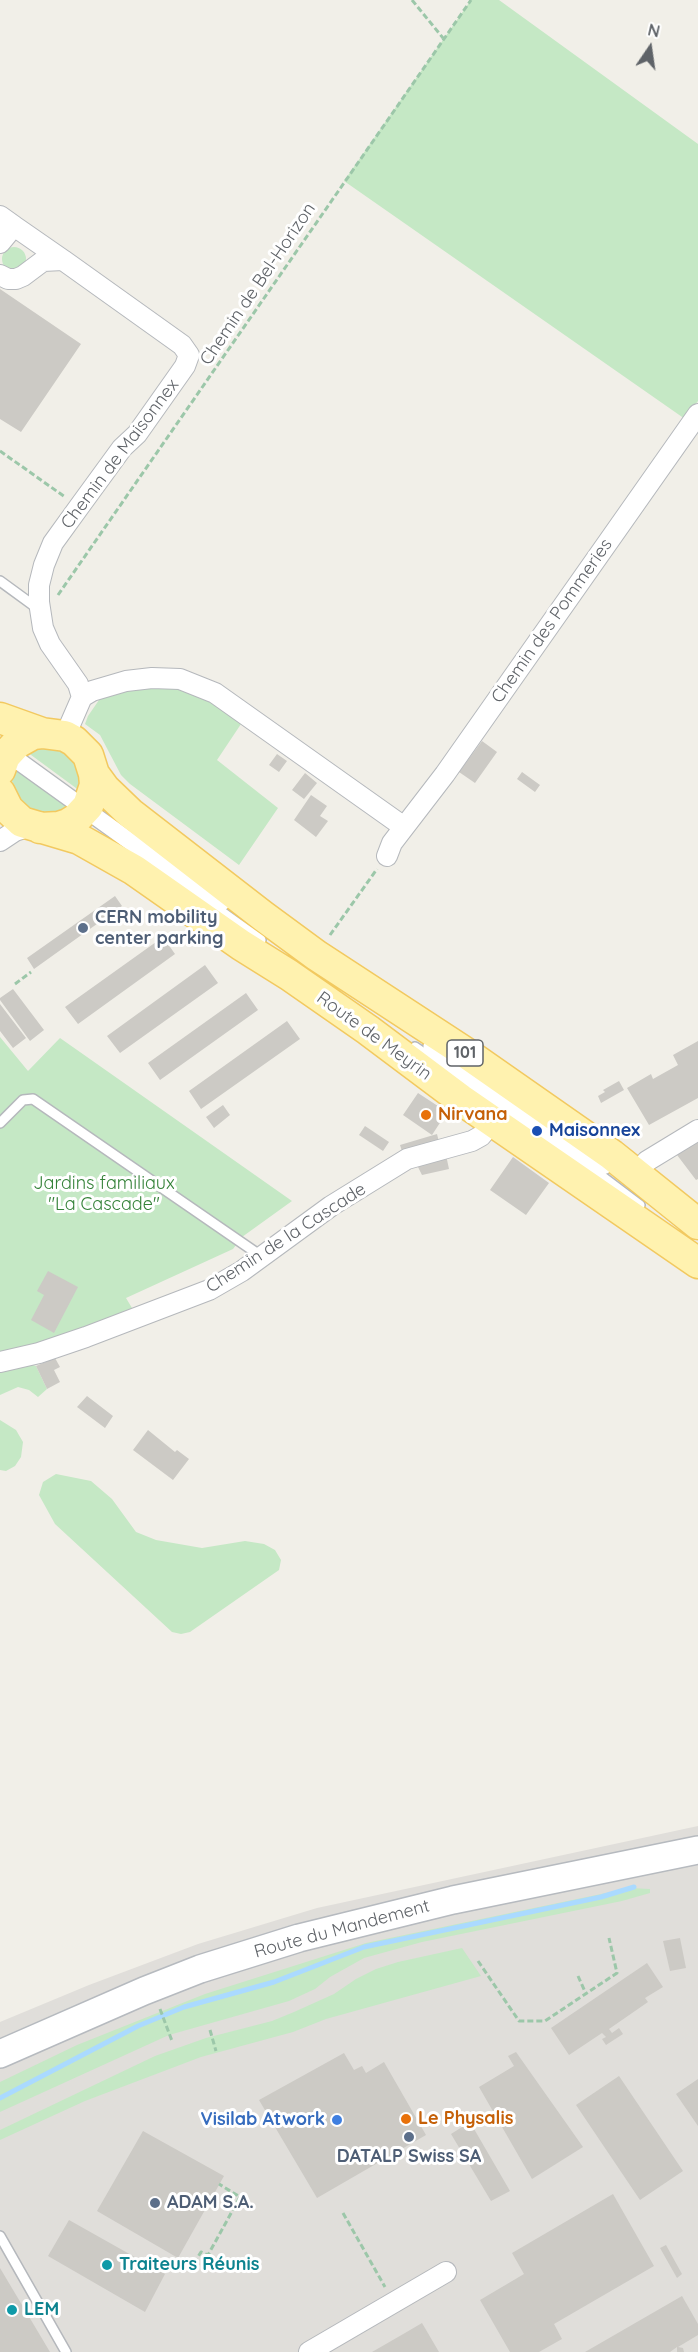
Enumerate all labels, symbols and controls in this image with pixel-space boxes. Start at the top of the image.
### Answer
north arrow [620,18,680,78]
text: N [646,19,662,42]
street label: Chemin de Bel-Horizon [196,199,320,369]
street label: Chemin de Maisonnex [57,375,183,533]
street label: Chemin des Pommeries [487,535,617,707]
place label: CERN mobility center parking [95,907,224,950]
marker: CERN mobility center parking [76,921,90,935]
street label: Route de Meyrin [312,987,436,1085]
road number: 101 [447,1040,483,1066]
place label: Nirvana [438,1104,508,1126]
marker: Nirvana [419,1108,433,1122]
place label: Maisonnex [549,1120,640,1142]
marker: Maisonnex [530,1124,544,1138]
park label: Jardins familiaux "La Cascade" [33,1173,175,1216]
street label: Chemin de la Cascade [202,1178,370,1298]
street label: Route du Mandement [252,1895,432,1963]
place label: Le Physalis [418,2108,513,2130]
place label: Visilab Atwork [201,2109,325,2131]
marker: Le Physalis [399,2112,413,2126]
marker: Visilab Atwork [330,2113,344,2127]
marker: DATALP Swiss SA [402,2130,416,2144]
place label: DATALP Swiss SA [337,2146,481,2168]
place label: ADAM S.A. [167,2192,254,2214]
marker: ADAM S.A. [148,2196,162,2210]
place label: Traiteurs Réunis [119,2254,259,2276]
marker: Traiteurs Réunis [100,2258,114,2272]
place label: LEM [24,2299,59,2321]
marker: LEM [5,2303,19,2317]

